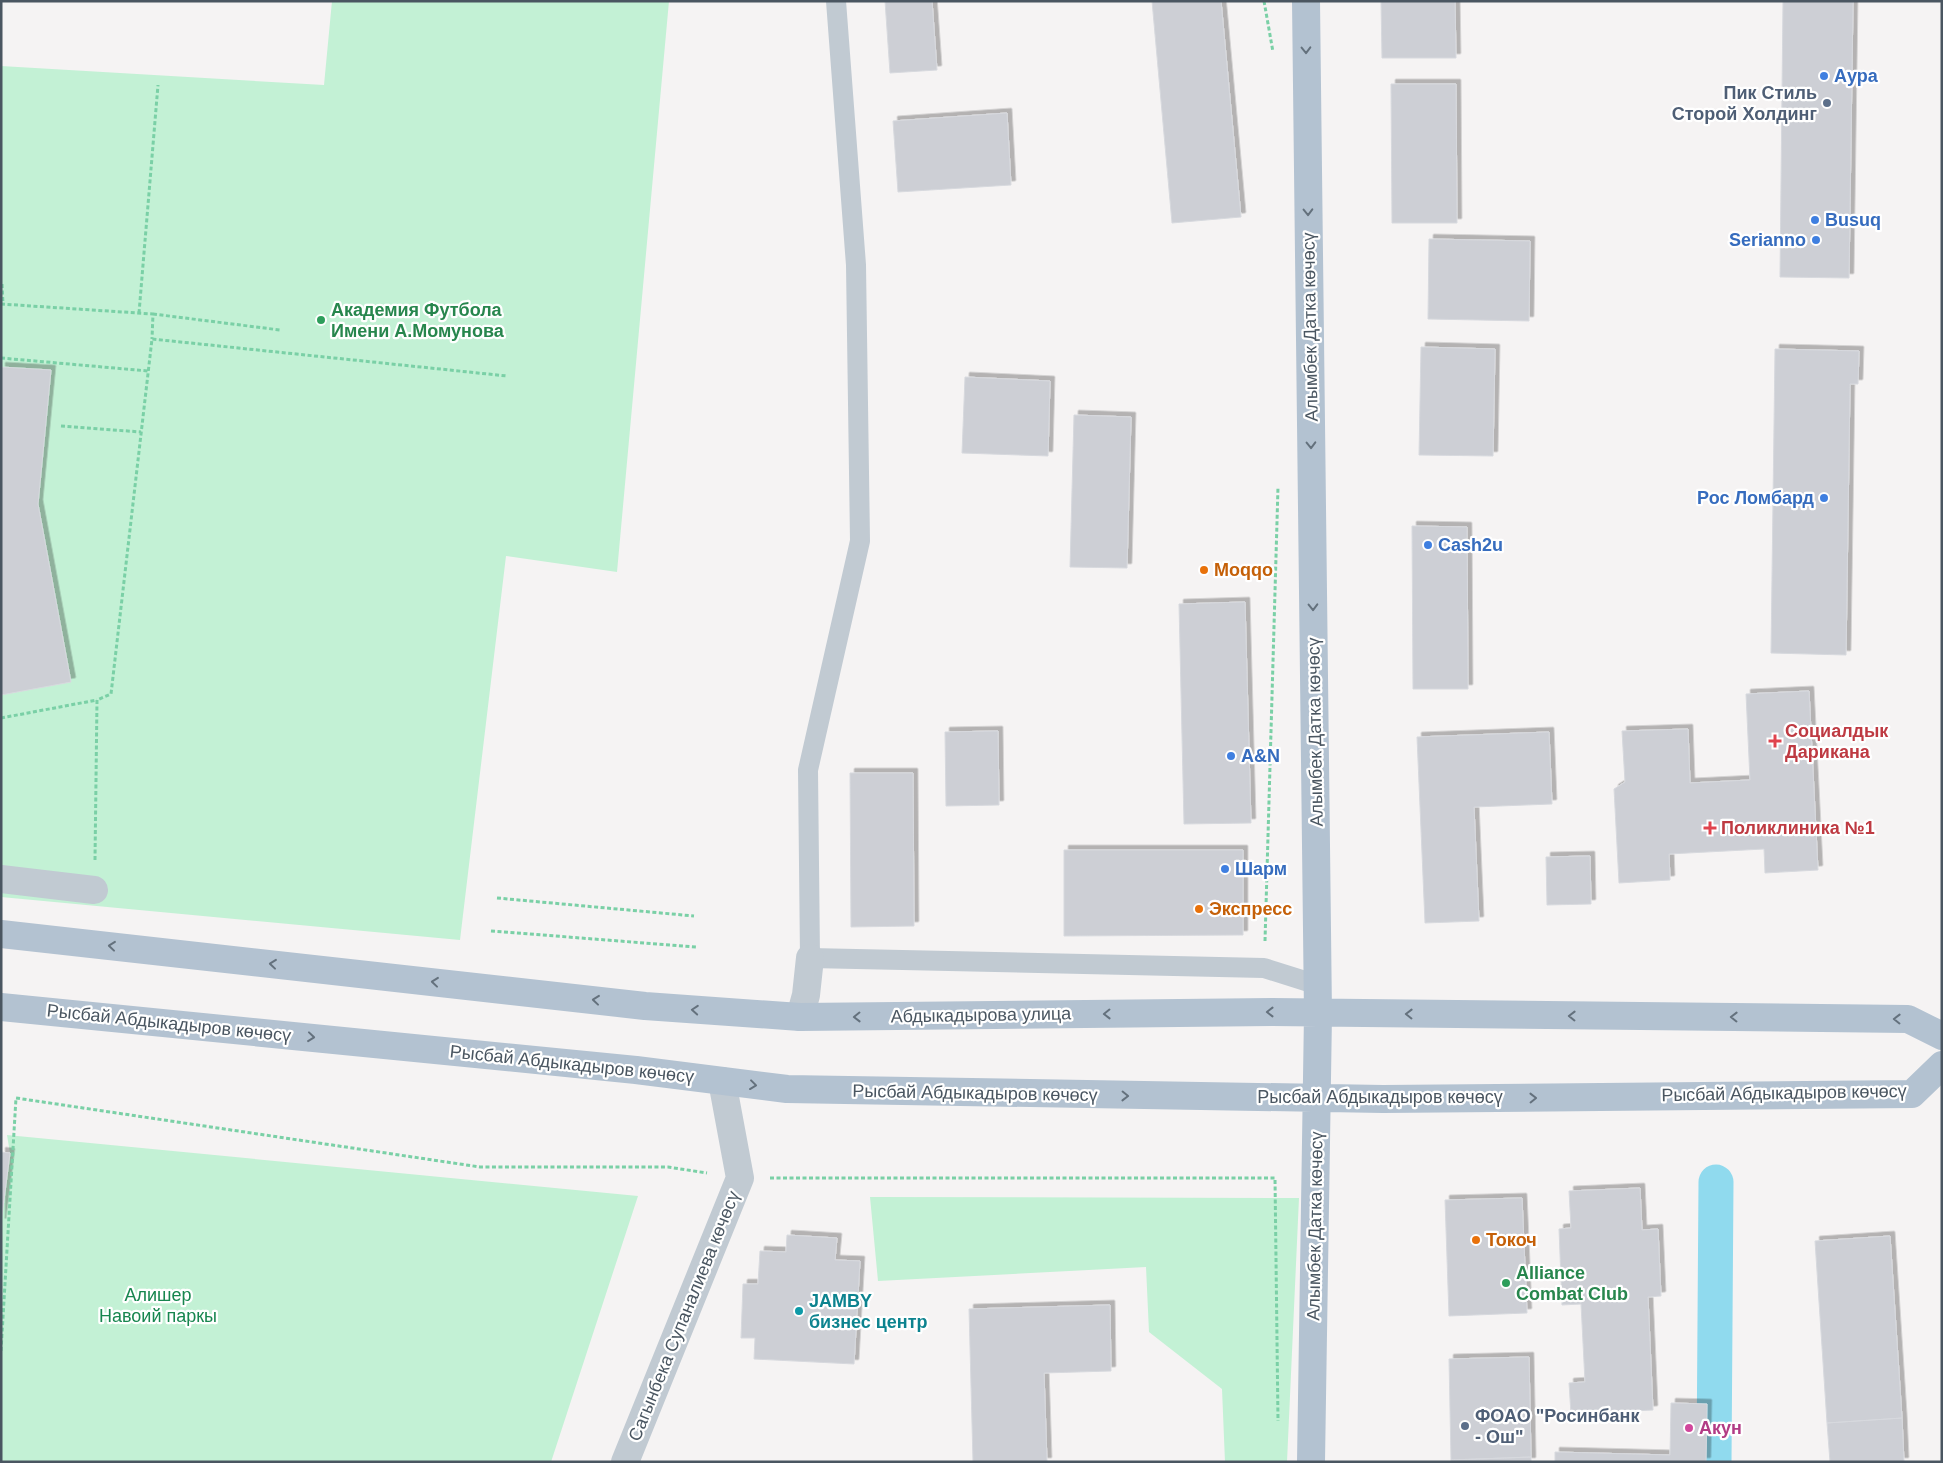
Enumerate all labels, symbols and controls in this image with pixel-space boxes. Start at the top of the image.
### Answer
one-way arrow [1301,46,1311,54]
place label: Аура [1834,66,1879,86]
marker: Аура [1818,70,1830,82]
place label: Пик Стиль Сторой Холдинг [1672,83,1817,124]
marker: Пик Стиль Сторой Холдинг [1821,97,1833,109]
one-way arrow [1303,209,1313,217]
place label: Busuq [1825,210,1881,230]
marker: Busuq [1809,214,1821,226]
place label: Serianno [1729,230,1806,250]
street label: Алымбек Датка көчөсү [1298,232,1322,422]
marker: Serianno [1810,234,1822,246]
place label: Академия Футбола Имени А.Момунова [331,300,505,341]
marker: Академия Футбола Имени А.Момунова [315,314,327,326]
one-way arrow [1306,442,1316,449]
place label: Рос Ломбард [1697,488,1815,508]
marker: Рос Ломбард [1818,492,1830,504]
place label: Cash2u [1438,535,1503,555]
marker: Cash2u [1422,539,1434,551]
place label: Moqqo [1214,560,1273,580]
marker: Moqqo [1198,564,1210,576]
one-way arrow [1308,604,1318,612]
street label: Алымбек Датка көчөсү [1303,637,1327,827]
place label: Социалдык Дарикана [1785,721,1889,762]
marker: Социалдык Дарикана [1769,735,1781,747]
place label: A&N [1241,746,1280,766]
marker: A&N [1225,750,1237,762]
place label: Поликлиника №1 [1721,818,1875,838]
marker: Поликлиника №1 [1703,821,1717,835]
place label: Шарм [1235,859,1287,879]
marker: Шарм [1219,863,1231,875]
place label: Экспресс [1209,899,1292,919]
marker: Экспресс [1193,903,1205,915]
one-way arrow [107,941,115,952]
one-way arrow [269,959,277,970]
one-way arrow [430,977,438,988]
one-way arrow [592,995,600,1006]
street label: Рысбай Абдыкадыров көчөсү [46,1000,292,1046]
street label: Абдыкадырова улица [891,1003,1072,1027]
one-way arrow [691,1004,699,1015]
one-way arrow [1265,1007,1273,1017]
one-way arrow [1103,1009,1110,1019]
one-way arrow [1405,1009,1413,1019]
one-way arrow [1568,1011,1576,1021]
one-way arrow [853,1012,860,1022]
one-way arrow [1730,1012,1738,1023]
one-way arrow [1893,1014,1900,1024]
one-way arrow [307,1032,315,1043]
street label: Рысбай Абдыкадыров көчөсү [449,1041,695,1087]
one-way arrow [750,1079,758,1090]
street label: Рысбай Абдыкадыров көчөсү [852,1081,1098,1105]
street label: Рысбай Абдыкадыров көчөсү [1661,1081,1907,1105]
street label: Рысбай Абдыкадыров көчөсү [1257,1087,1503,1107]
one-way arrow [1122,1091,1130,1101]
one-way arrow [1530,1093,1537,1103]
street label: Алымбек Датка көчөсү [1303,1131,1327,1321]
street label: Сагынбека Супаналиева көчөсү [625,1188,743,1444]
place label: Токоч [1486,1230,1537,1250]
marker: Токоч [1470,1234,1482,1246]
place label: Alliance Combat Club [1516,1263,1628,1304]
marker: Alliance Combat Club [1500,1277,1512,1289]
park label: Алишер Навоий паркы [99,1285,217,1326]
place label: JAMBY бизнес центр [809,1291,928,1332]
marker: JAMBY бизнес центр [793,1305,805,1317]
place label: ФОАО "Росинбанк - Ош" [1475,1406,1640,1447]
place label: Акун [1699,1418,1742,1438]
marker: ФОАО "Росинбанк - Ош" [1459,1420,1471,1432]
marker: Акун [1683,1422,1695,1434]

